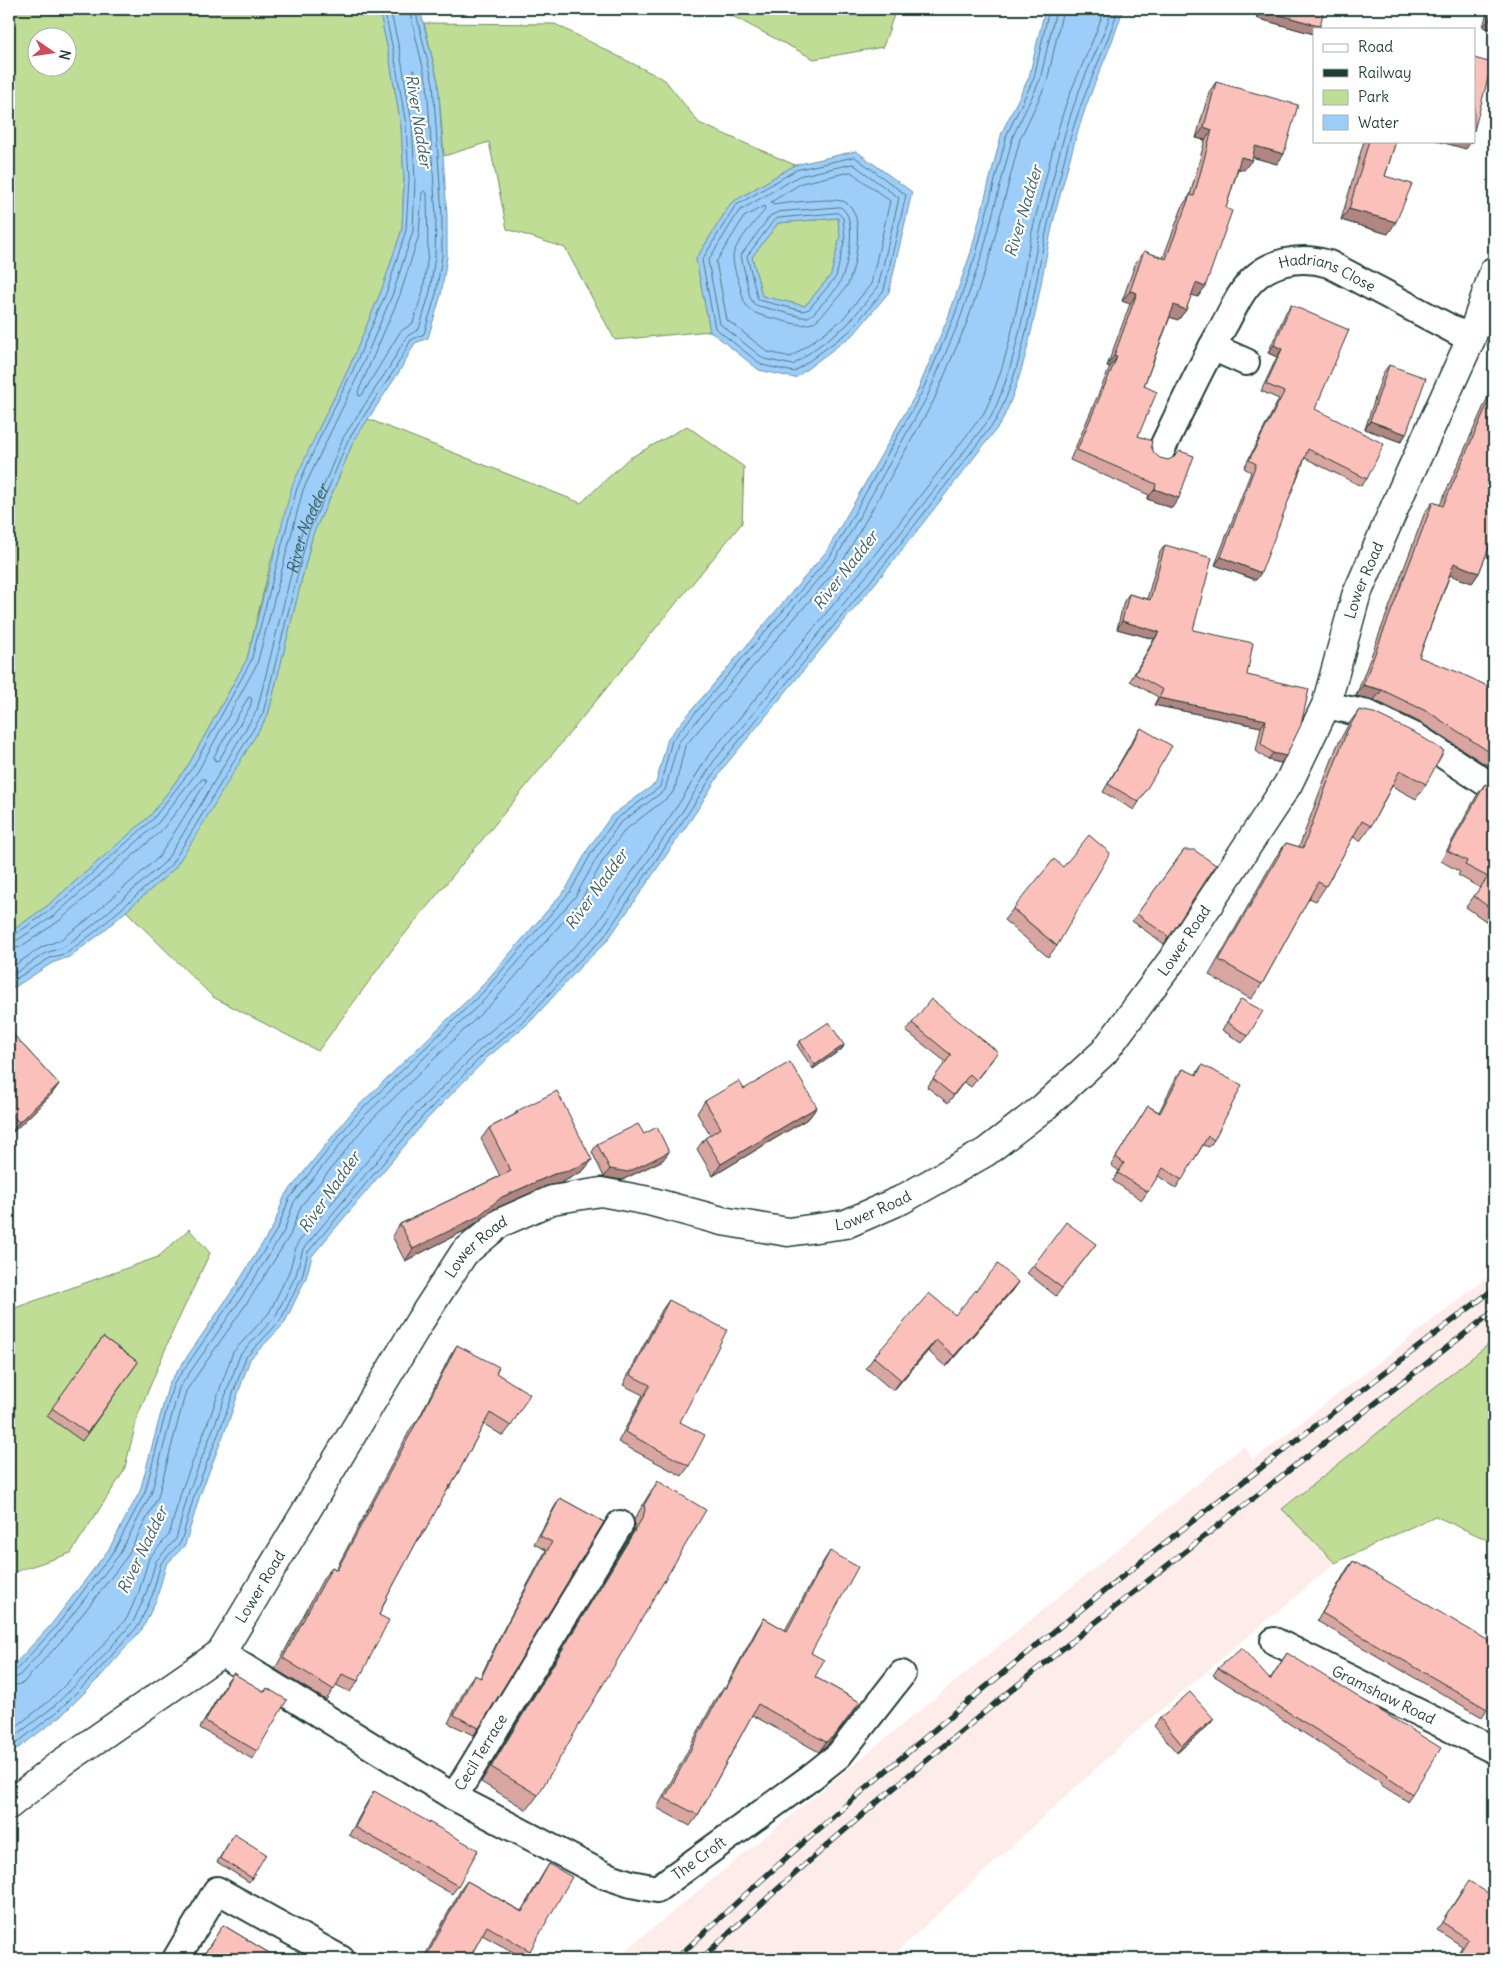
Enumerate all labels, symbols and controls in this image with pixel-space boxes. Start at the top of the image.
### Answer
north arrow [28,28,78,78]
legend [1313,28,1476,142]
text: Road [1358,37,1393,56]
text: N [55,48,75,62]
text: Railway [1358,63,1412,82]
water label: River Nadder [402,73,437,172]
text: Park [1358,87,1389,106]
text: Water [1358,113,1399,132]
water label: River Nadder [1000,161,1047,259]
street label: Hadrians Close [1276,250,1379,296]
water label: River Nadder [282,479,334,576]
water label: River Nadder [808,525,883,613]
street label: Lower Road [1340,539,1387,621]
water label: River Nadder [560,843,633,933]
street label: Lower Road [1153,901,1214,980]
water label: River Nadder [294,1146,366,1236]
street label: Lower Road [834,1186,914,1234]
street label: Lower Road [441,1211,510,1281]
water label: River Nadder [112,1501,173,1597]
street label: Lower Road [231,1547,289,1626]
street label: Gramshaw Road [1329,1661,1439,1728]
street label: Cecil Terrace [450,1710,511,1794]
street label: The Croft [668,1832,730,1884]

